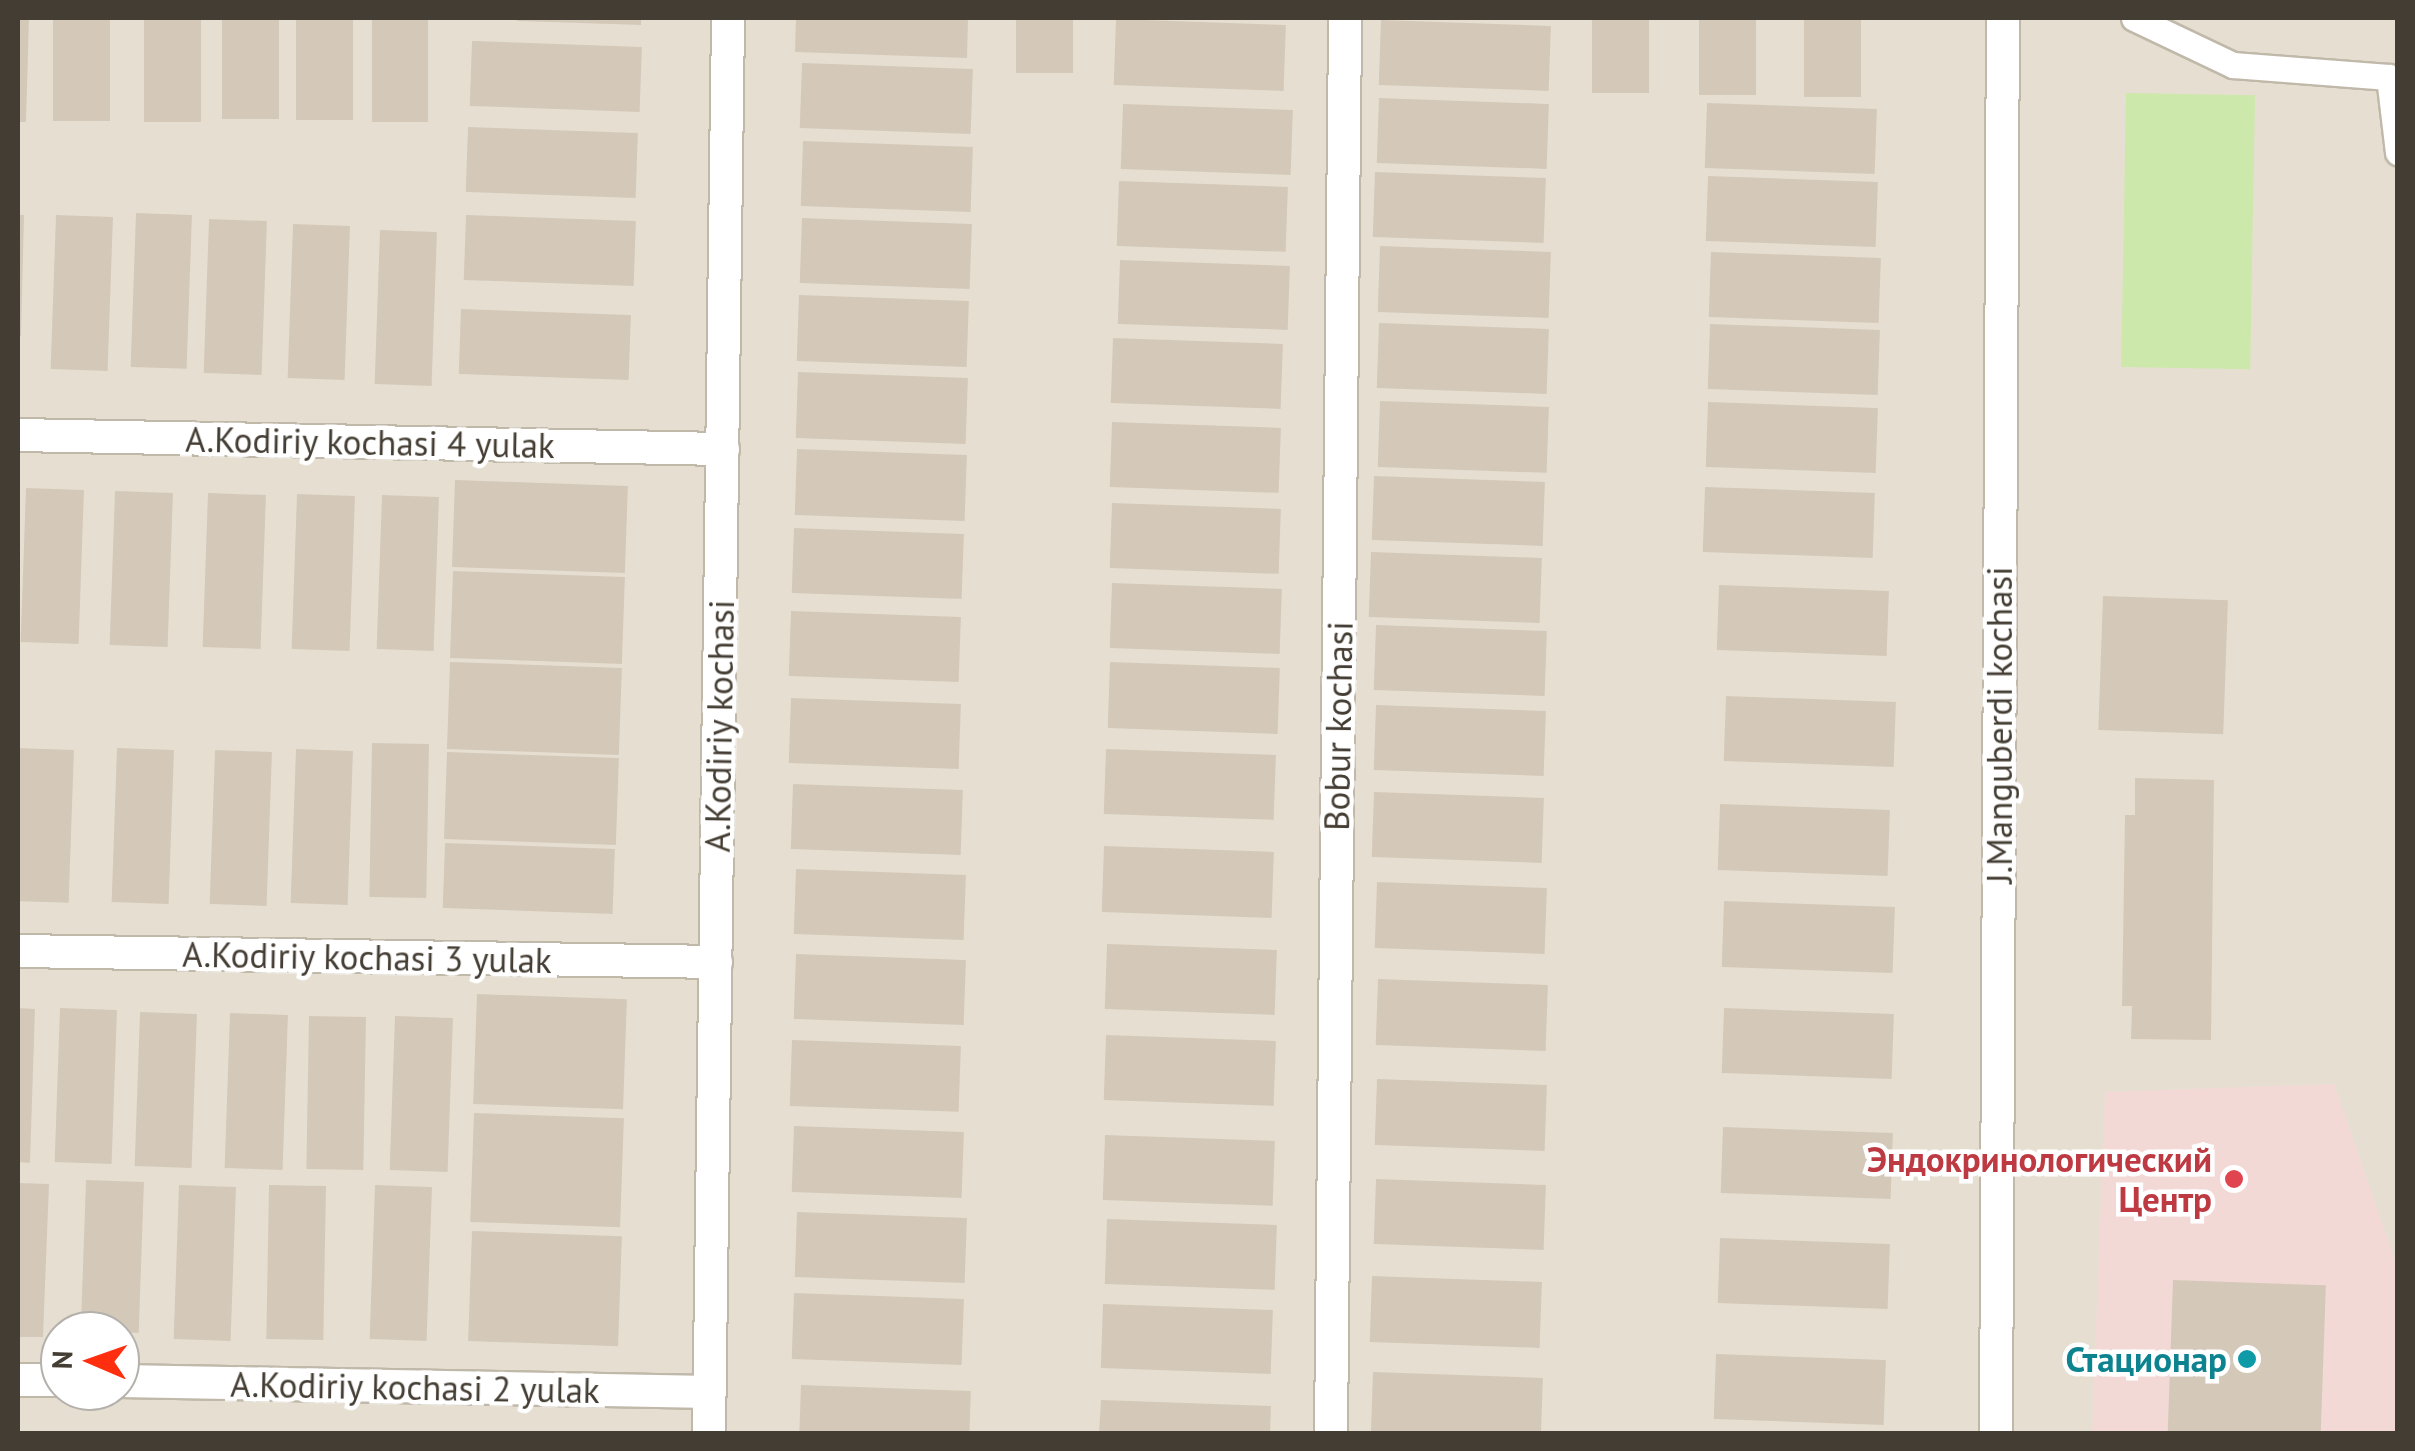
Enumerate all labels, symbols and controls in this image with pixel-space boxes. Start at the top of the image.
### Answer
street label: A.Kodiriy kochasi 4 yulak [184,418,556,466]
street label: J.Manguberdi kochasi [1978,566,2020,884]
street label: A.Kodiriy kochasi [696,599,742,853]
street label: Bobur kochasi [1315,621,1361,831]
street label: A.Kodiriy kochasi 3 yulak [181,933,553,981]
place label: Эндокринологический Центр [1867,1138,2212,1220]
marker: Эндокринологический Центр [2221,1166,2247,1192]
north arrow [40,1311,140,1411]
place label: Стационар [2065,1338,2227,1380]
marker: Стационар [2236,1348,2258,1370]
text: N [43,1350,80,1370]
street label: A.Kodiriy kochasi 2 yulak [229,1363,601,1411]

